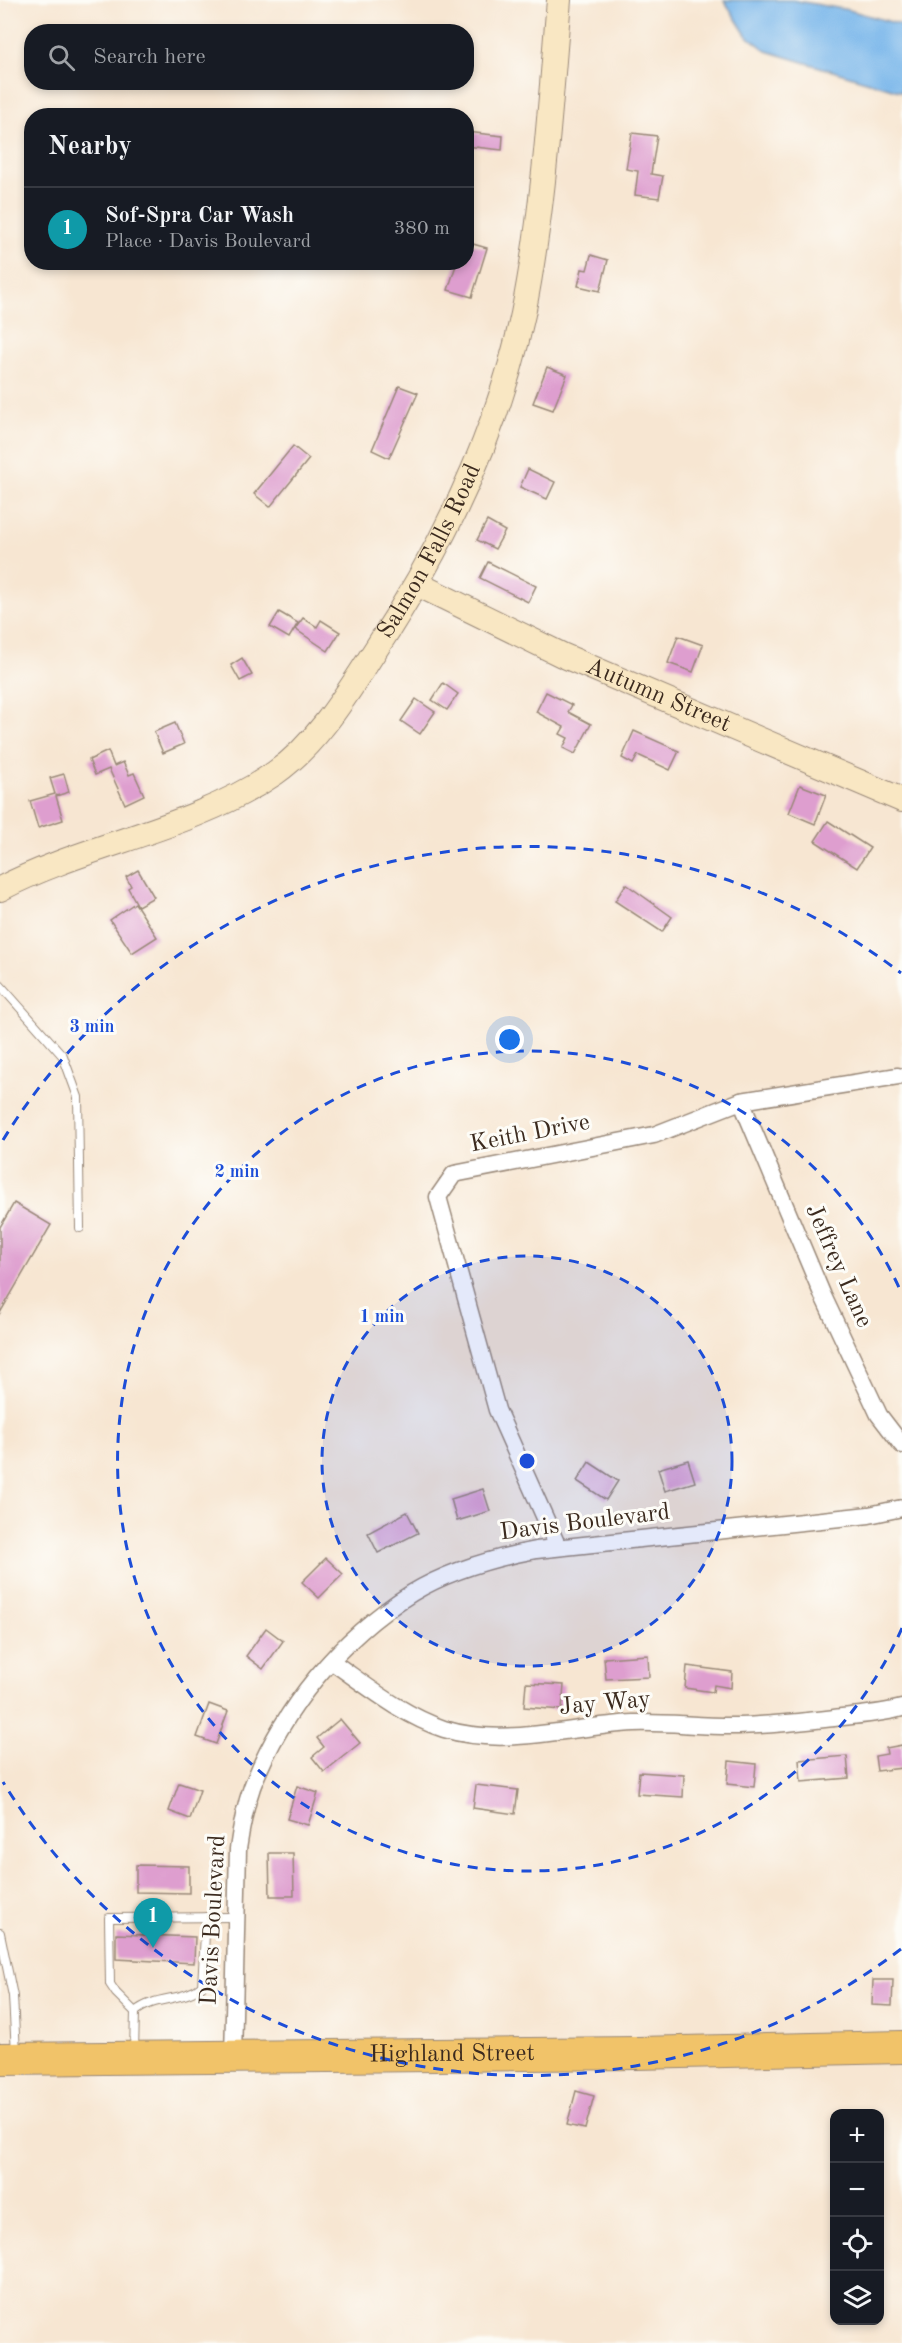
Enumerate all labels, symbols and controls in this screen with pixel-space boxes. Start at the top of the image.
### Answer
search box [24,24,474,90]
icon: search [45,41,78,74]
text: Search here [93,46,206,68]
text: Nearby [48,134,132,160]
text: Sof-Spra Car Wash [105,205,294,227]
text: 1 [62,219,73,239]
text: 380 m [394,219,450,239]
text: Place · Davis Boulevard [105,232,311,252]
street label: Salmon Falls Road [374,461,486,643]
street label: Autumn Street [582,655,734,737]
text: 3 min [69,1018,115,1036]
your location [495,1025,524,1054]
street label: Keith Drive [468,1111,592,1157]
text: 2 min [214,1163,260,1181]
street label: Jeffrey Lane [800,1201,876,1331]
text: 1 min [359,1308,405,1326]
centre of rings [517,1451,537,1471]
street label: Davis Boulevard [499,1501,671,1545]
street label: Jay Way [558,1688,652,1720]
street label: Davis Boulevard [198,1834,230,2006]
pin: 1 [134,1898,172,1948]
street label: Highland Street [369,2042,535,2068]
map controls [830,2109,884,2325]
button: + [830,2109,884,2163]
button: − [830,2163,884,2217]
button: locate [830,2217,884,2271]
button: layers [830,2271,884,2325]

